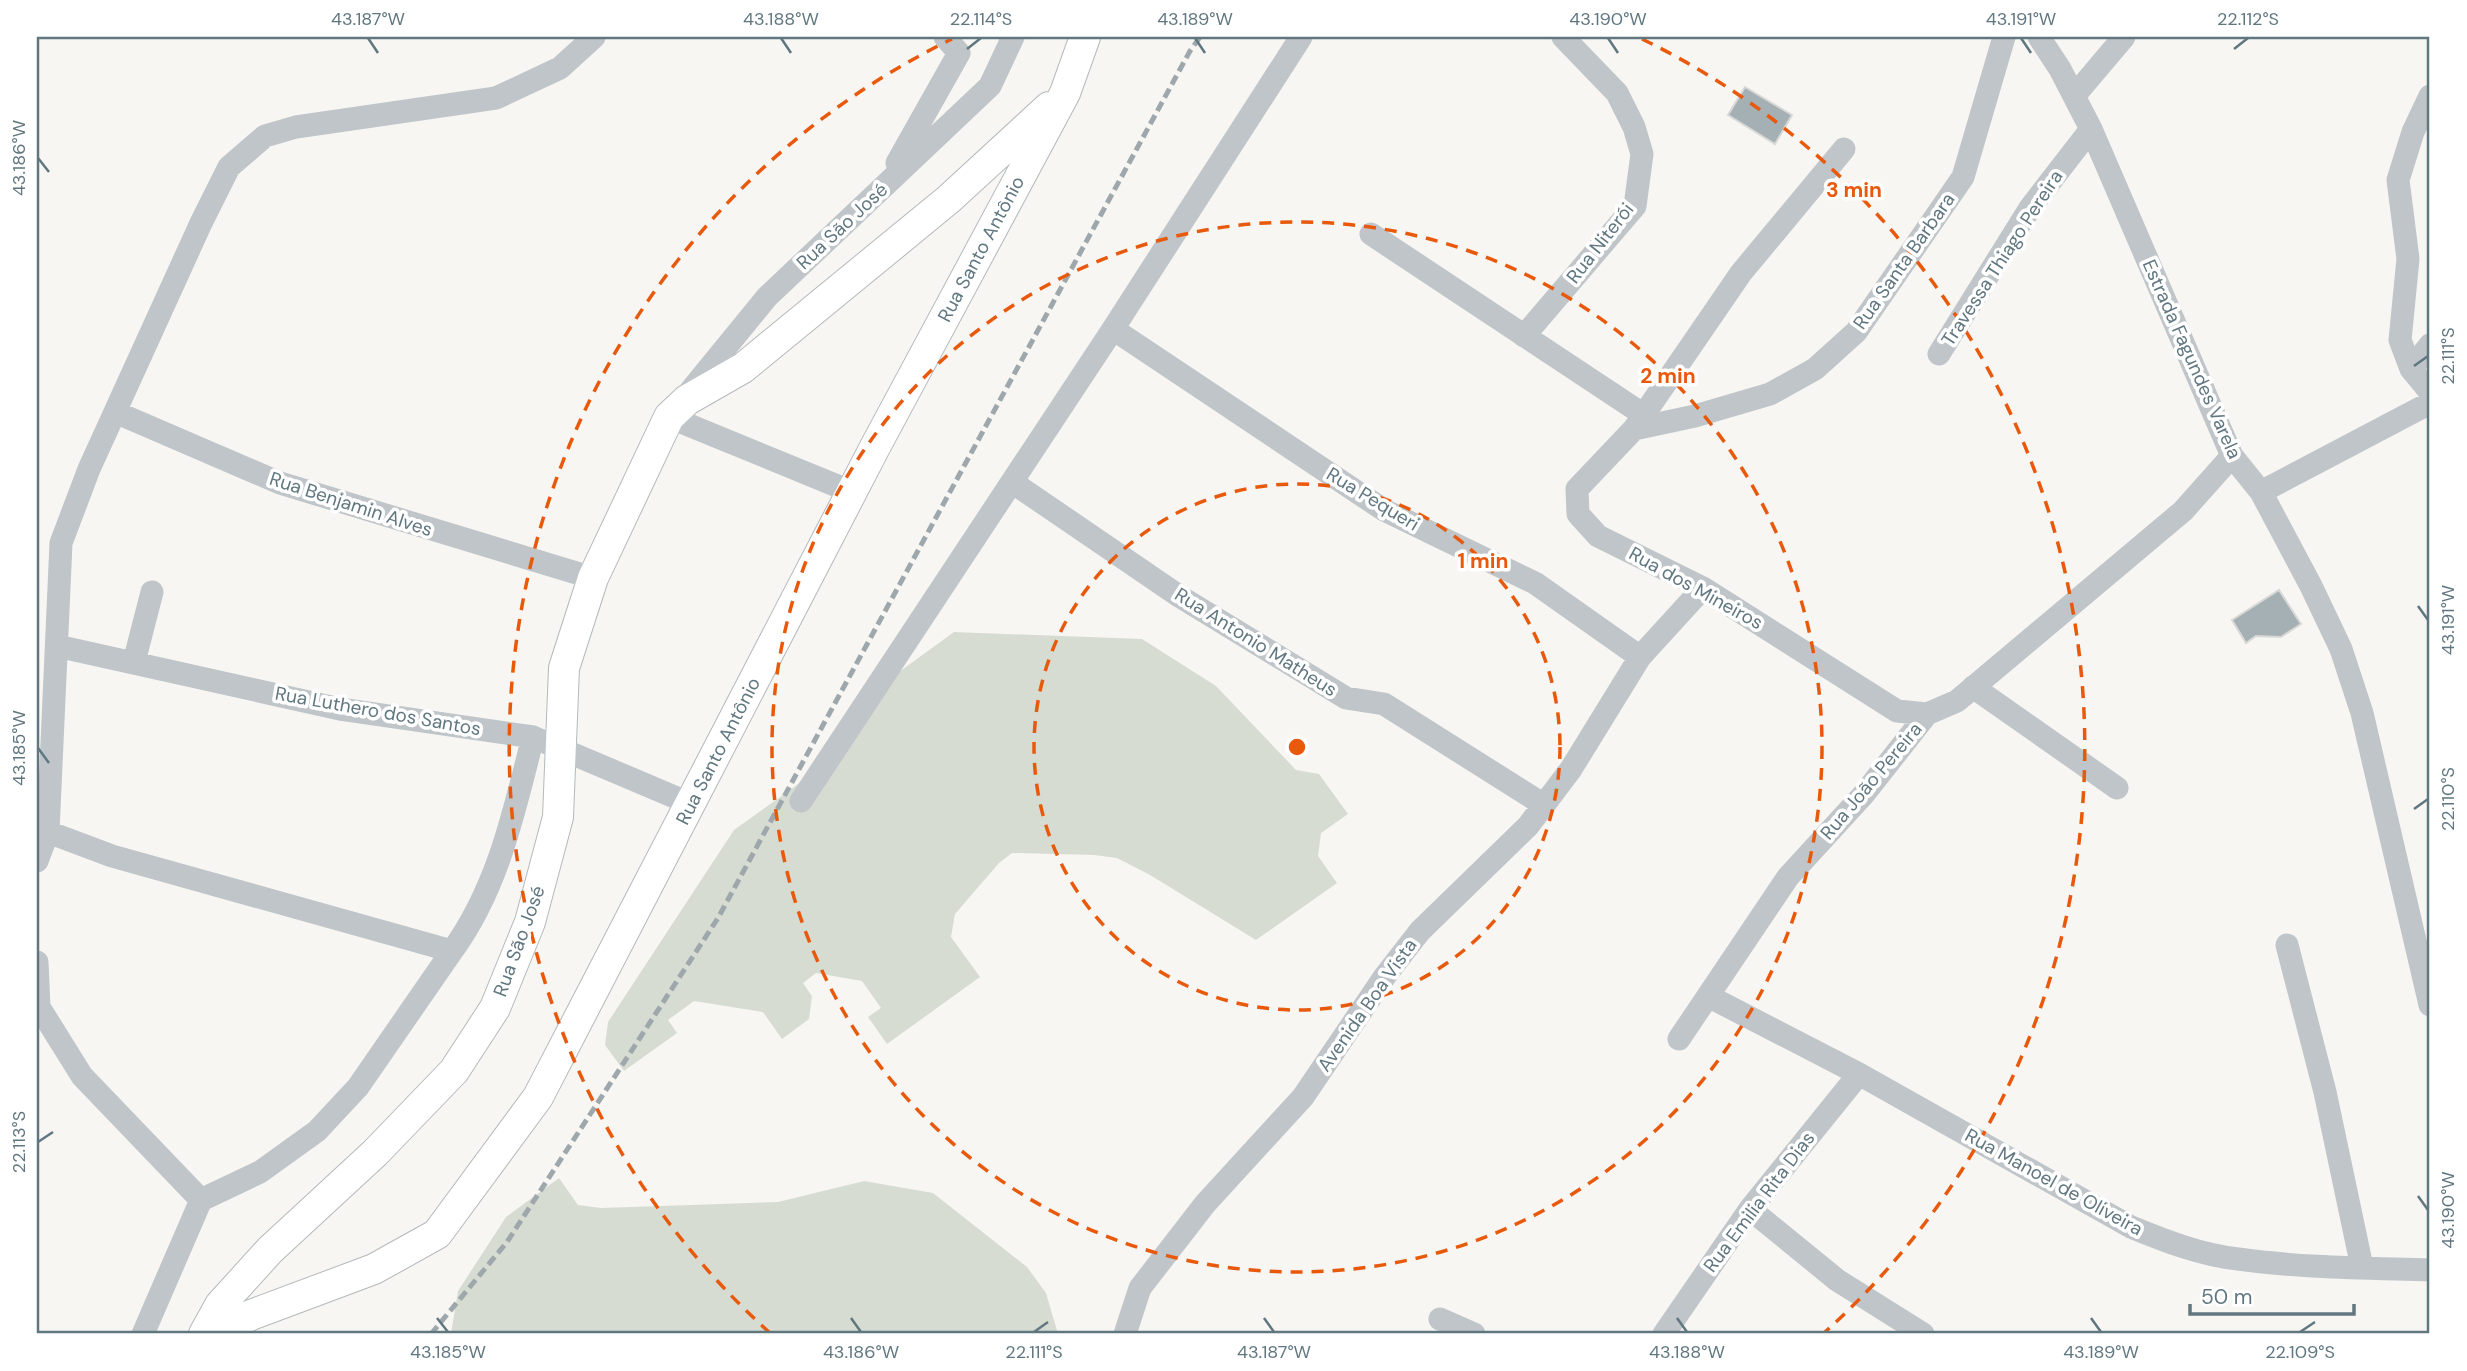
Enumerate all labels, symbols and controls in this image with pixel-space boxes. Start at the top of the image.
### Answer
text: 43.187°W [331,7,405,31]
text: 43.188°W [743,7,819,31]
text: 22.114°S [950,7,1012,31]
text: 43.189°W [1157,7,1233,31]
text: 43.190°W [1569,7,1647,31]
text: 43.191°W [1986,7,2056,31]
text: 22.112°S [2217,7,2279,31]
text: 43.186°W [7,120,31,196]
street label: Travessa Thiago Pereira [1936,165,2068,351]
street label: Rua Santo Antônio [932,172,1030,326]
text: 3 min [1826,176,1882,204]
street label: Rua São José [791,177,893,275]
street label: Rua Santa Barbara [1848,188,1960,334]
street label: Rua Niterói [1561,198,1639,288]
street label: Estrada Fagundes Varela [2137,255,2247,463]
text: 22.111°S [2436,327,2460,385]
text: 2 min [1640,362,1696,390]
street label: Rua Pequeri [1322,461,1424,537]
street label: Rua Benjamin Alves [266,466,436,542]
street label: Rua dos Mineiros [1625,541,1767,635]
text: 1 min [1457,547,1509,575]
street label: Rua Antonio Matheus [1170,582,1342,702]
text: 43.191°W [2436,585,2460,655]
street label: Rua Santo Antônio [670,673,766,829]
street label: Rua Luthero dos Santos [273,681,483,741]
text: 43.185°W [7,710,31,786]
street label: Rua João Pereira [1815,717,1927,845]
centre of rings [1285,735,1309,759]
text: 22.110°S [2436,767,2460,831]
street label: Rua São José [487,882,551,1000]
street label: Avenida Boa Vista [1312,934,1422,1076]
text: 22.113°S [7,1111,31,1173]
street label: Rua Manoel de Oliveira [1961,1123,2147,1241]
street label: Rua Emilia Rita Dias [1698,1127,1820,1277]
text: 43.190°W [2436,1171,2460,1249]
scale bar [2190,1273,2355,1317]
text: 50 m [2201,1283,2252,1311]
text: 43.185°W [410,1340,486,1364]
text: 43.186°W [823,1340,899,1364]
text: 22.111°S [1005,1340,1063,1364]
text: 43.187°W [1237,1340,1311,1364]
text: 43.188°W [1649,1340,1725,1364]
text: 43.189°W [2063,1340,2139,1364]
text: 22.109°S [2265,1340,2335,1364]

